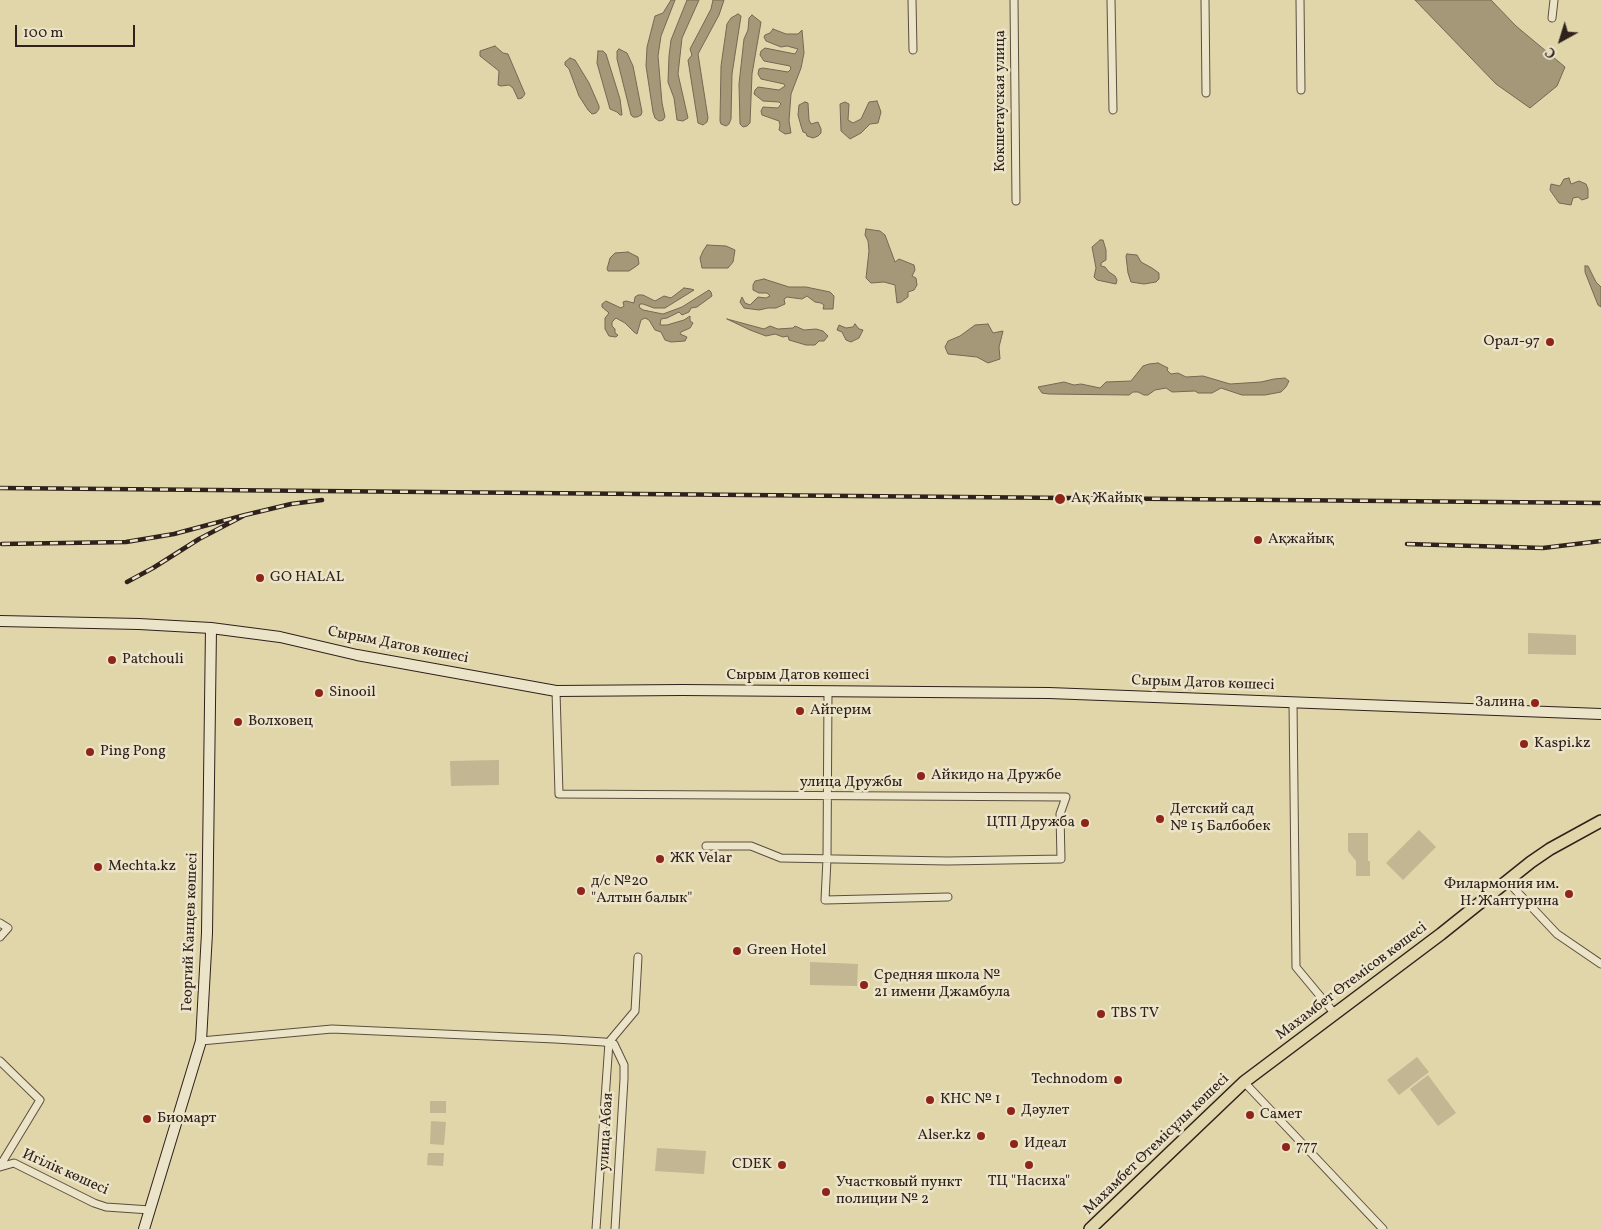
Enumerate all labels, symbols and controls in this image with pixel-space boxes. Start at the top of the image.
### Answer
scale bar [18,15,138,47]
north arrow [1536,15,1586,65]
text: 100 m [23,23,63,44]
street label: Кокшетауская улица [992,30,1010,172]
text: С [1542,42,1561,62]
place label: Орал-97 [1483,333,1540,351]
marker: Орал-97 [1544,336,1556,348]
place label: Ақ Жайық [1071,490,1142,508]
marker: Ақ Жайық [1053,492,1067,506]
place label: Ақжайық [1268,531,1334,549]
marker: Ақжайық [1252,534,1264,546]
place label: GO HALAL [270,569,344,587]
marker: GO HALAL [254,572,266,584]
street label: Сырым Датов көшесі [326,624,470,668]
place label: Patchouli [122,651,184,669]
marker: Patchouli [106,654,118,666]
street label: Сырым Датов көшесі [726,667,870,685]
street label: Сырым Датов көшесі [1131,673,1275,695]
place label: Sinooil [329,684,376,702]
marker: Sinooil [313,687,325,699]
place label: Залина [1475,694,1525,712]
marker: Залина [1529,697,1541,709]
place label: Айгерим [810,702,871,720]
marker: Айгерим [794,705,806,717]
place label: Волховец [248,713,313,731]
marker: Волховец [232,716,244,728]
place label: Kaspi.kz [1534,735,1590,753]
marker: Kaspi.kz [1518,738,1530,750]
place label: Ping Pong [100,743,166,761]
marker: Ping Pong [84,746,96,758]
place label: Айкидо на Дружбе [931,767,1061,785]
marker: Айкидо на Дружбе [915,770,927,782]
street label: улица Дружбы [800,774,902,792]
place label: Детский сад № 15 Балбобек [1170,801,1270,836]
marker: Детский сад № 15 Балбобек [1154,813,1166,825]
place label: ЦТП Дружба [986,814,1075,832]
marker: ЦТП Дружба [1079,817,1091,829]
place label: ЖК Velar [670,850,732,868]
street label: Георгий Канцев көшесі [179,852,203,1012]
marker: ЖК Velar [654,853,666,865]
place label: Mechta.kz [108,858,176,876]
marker: Mechta.kz [92,861,104,873]
place label: д/с №20 "Алтын балык" [591,873,692,908]
place label: Филармония им. Н. Жантурина [1444,876,1559,911]
marker: д/с №20 "Алтын балык" [575,885,587,897]
marker: Филармония им. Н. Жантурина [1563,888,1575,900]
street label: Махамбет Өтемісов көшесі [1273,919,1431,1045]
place label: Green Hotel [747,942,826,960]
marker: Green Hotel [731,945,743,957]
place label: Средняя школа № 21 имени Джамбула [874,967,1010,1002]
marker: Средняя школа № 21 имени Джамбула [858,979,870,991]
place label: TBS TV [1111,1005,1159,1023]
marker: TBS TV [1095,1008,1107,1020]
place label: Technodom [1031,1071,1108,1089]
street label: Махамбет Өтемісұлы көшесі [1081,1071,1233,1219]
marker: Technodom [1112,1074,1124,1086]
place label: КНС № 1 [940,1091,1001,1109]
street label: улица Абая [596,1092,618,1172]
marker: КНС № 1 [924,1094,936,1106]
place label: Дәулет [1021,1102,1069,1120]
marker: Дәулет [1005,1105,1017,1117]
place label: Самет [1260,1106,1302,1124]
marker: Самет [1244,1109,1256,1121]
place label: Биомарт [157,1110,216,1128]
marker: Биомарт [141,1113,153,1125]
place label: Alser.kz [918,1127,971,1145]
marker: Alser.kz [975,1130,987,1142]
place label: Идеал [1024,1135,1067,1153]
marker: Идеал [1008,1138,1020,1150]
place label: 777 [1296,1138,1318,1156]
marker: 777 [1280,1141,1292,1153]
street label: Игілік көшесі [19,1146,111,1200]
place label: CDEK [732,1156,772,1174]
marker: CDEK [776,1159,788,1171]
marker: ТЦ "Насиха" [1023,1159,1035,1171]
place label: ТЦ "Насиха" [988,1173,1070,1191]
place label: Участковый пункт полиции № 2 [836,1174,962,1209]
marker: Участковый пункт полиции № 2 [820,1186,832,1198]

